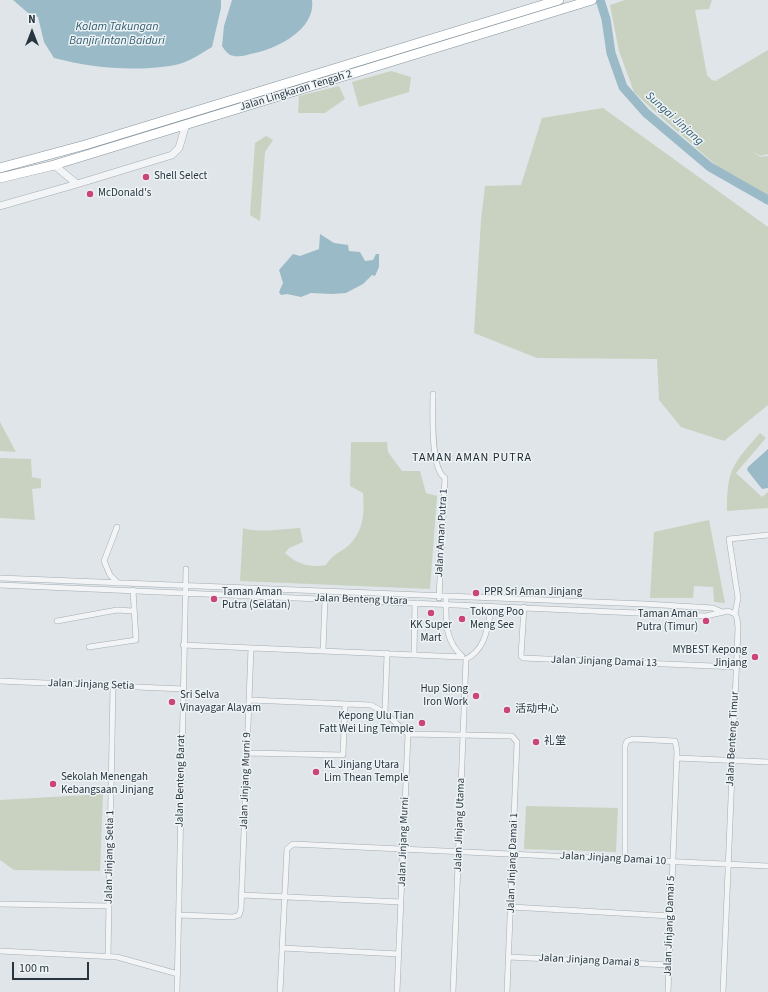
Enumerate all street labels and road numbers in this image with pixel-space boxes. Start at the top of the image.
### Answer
street label: Jalan Lingkaran Tengah 2 [238,68,354,114]
street label: Jalan Aman Putra 1 [433,488,451,578]
street label: Jalan Benteng Utara [314,592,408,608]
street label: Jalan Jinjang Damai 13 [551,654,657,670]
street label: Jalan Jinjang Setia [48,677,134,693]
street label: Jalan Benteng Timur [724,691,742,787]
street label: Jalan Jinjang Murni 9 [238,732,254,830]
street label: Jalan Benteng Barat [174,734,188,828]
street label: Jalan Jinjang Utama [452,778,468,872]
street label: Jalan Jinjang Murni [396,797,412,887]
street label: Jalan Jinjang Setia 1 [103,810,117,904]
street label: Jalan Jinjang Damai 1 [505,812,521,914]
street label: Jalan Jinjang Damai 10 [560,850,666,868]
street label: Jalan Jinjang Damai 5 [662,875,678,977]
street label: Jalan Jinjang Damai 8 [538,952,640,970]

